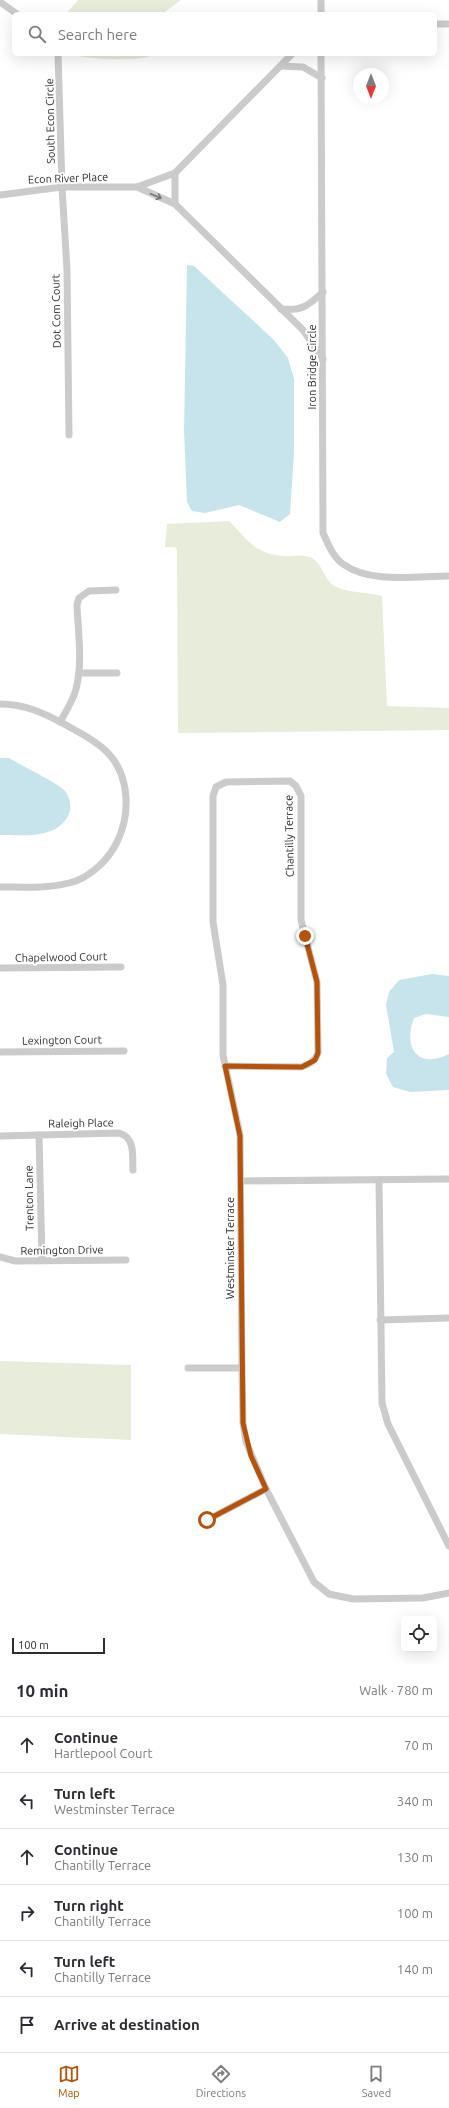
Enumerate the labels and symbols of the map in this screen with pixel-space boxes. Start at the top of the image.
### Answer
north arrow [353,68,389,104]
street label: South Econ Circle [43,78,57,164]
street label: Econ River Place [28,171,108,185]
one-way arrow [150,192,162,200]
street label: Dot Com Court [49,273,63,348]
street label: Iron Bridge Circle [306,324,318,410]
street label: Chantilly Terrace [282,795,296,877]
route end [296,927,314,945]
street label: Chapelwood Court [15,950,108,964]
street label: Lexington Court [22,1033,103,1047]
street label: Raleigh Place [48,1116,114,1130]
street label: Trenton Lane [22,1165,36,1231]
street label: Westminster Terrace [224,1197,236,1299]
street label: Remington Drive [20,1243,104,1257]
route start [198,1511,216,1529]
scale bar [12,1636,105,1655]

